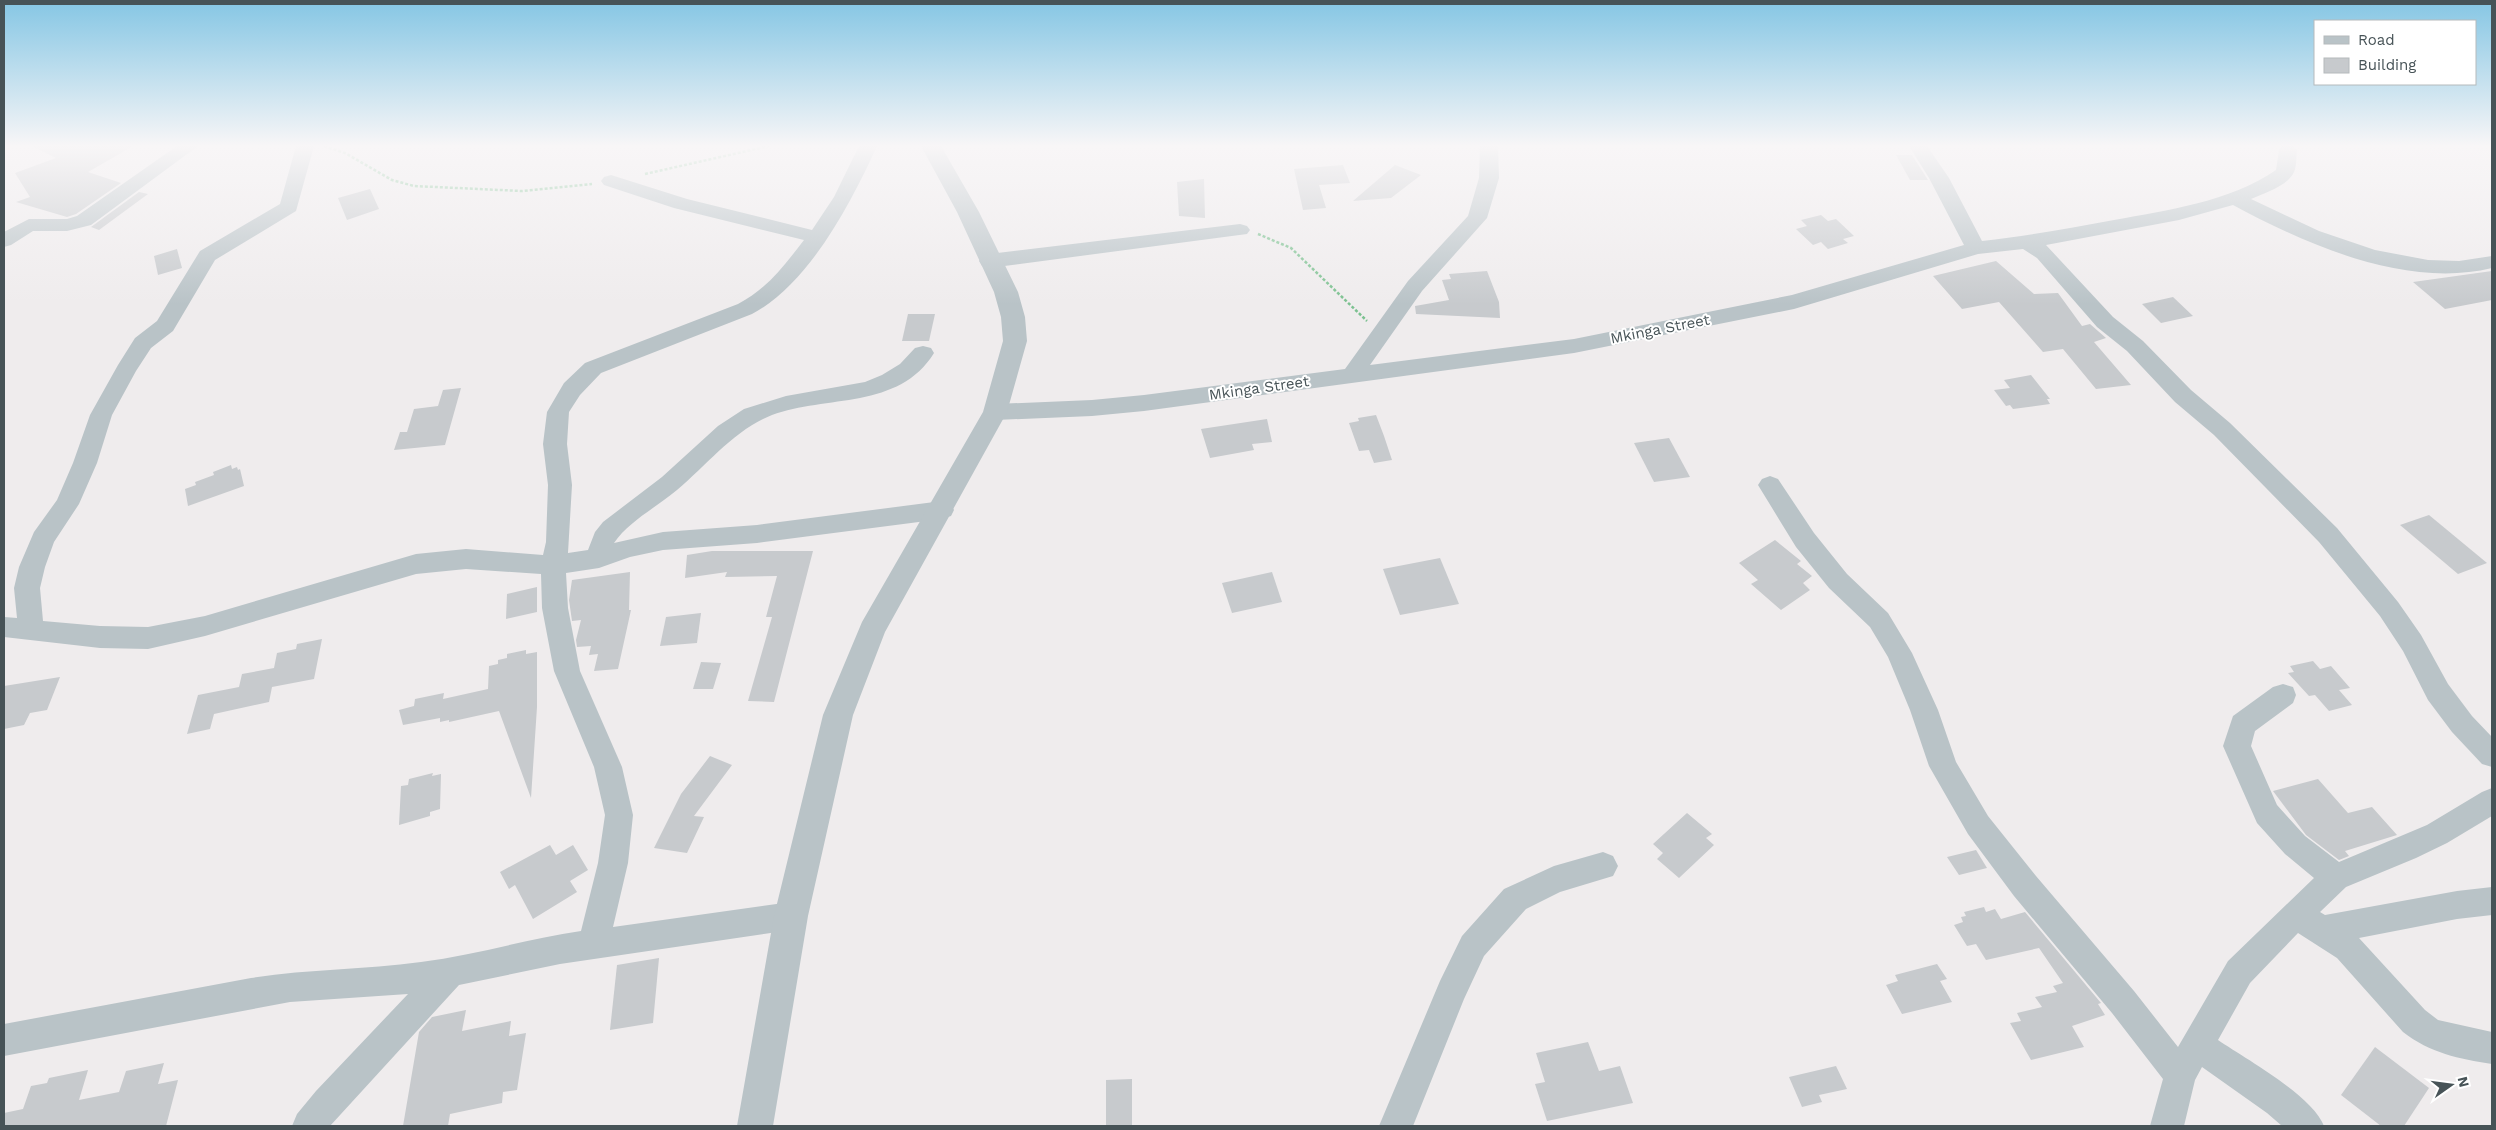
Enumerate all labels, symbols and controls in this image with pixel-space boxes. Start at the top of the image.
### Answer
legend [2314,20,2476,85]
text: Road [2358,31,2395,49]
text: Building [2358,56,2416,74]
street label: Mkinga Street [1609,310,1712,347]
street label: Mkinga Street [1208,372,1311,404]
north arrow [2426,1060,2476,1110]
text: N [2455,1075,2473,1089]

